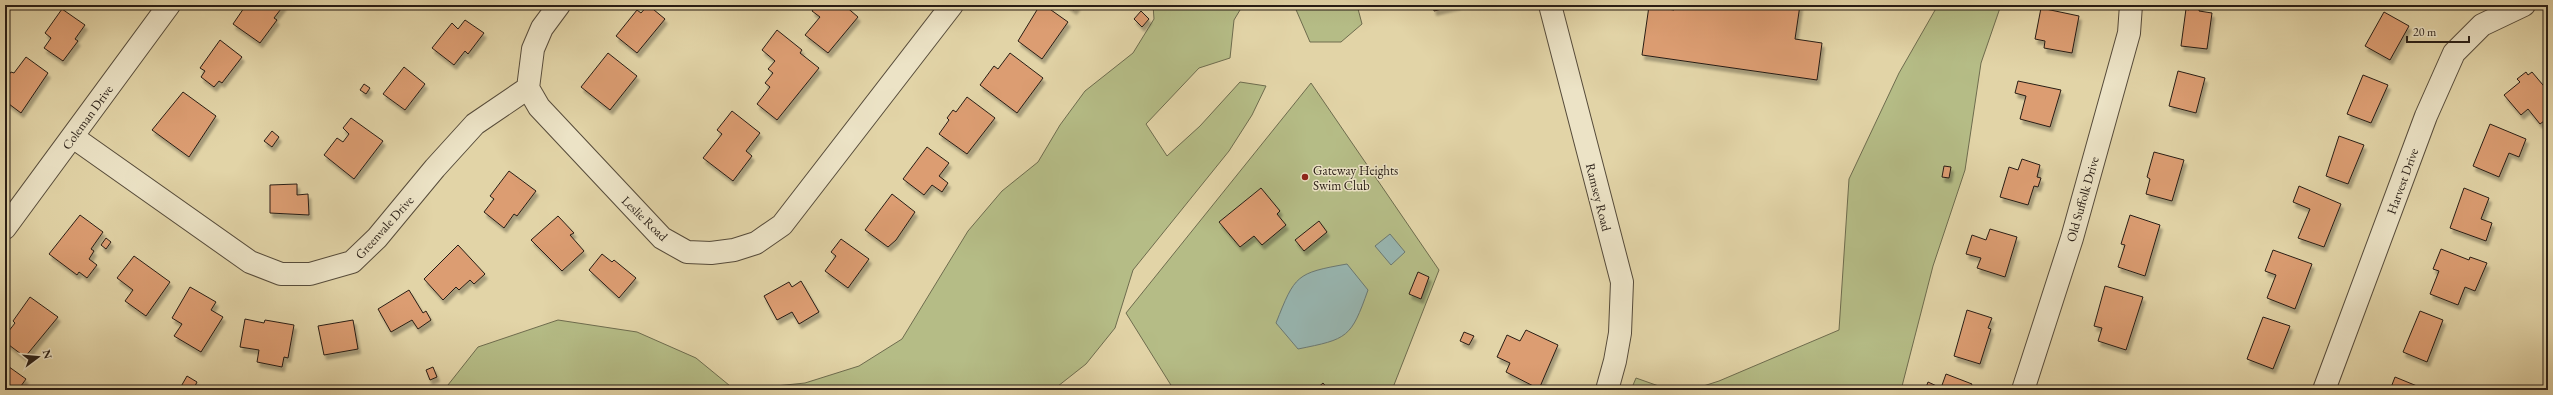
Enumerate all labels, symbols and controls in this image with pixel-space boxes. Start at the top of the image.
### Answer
scale bar [2407,18,2469,44]
text: 20 m [2413,24,2437,40]
street label: Coleman Drive [58,81,117,153]
street label: Harvest Drive [2383,146,2422,217]
street label: Old Suffolk Drive [2062,154,2103,244]
street label: Ramsey Road [1582,161,1615,233]
place label: Gateway Heights Swim Club [1313,162,1398,194]
marker: Gateway Heights Swim Club [1300,172,1310,182]
street label: Greenvale Drive [351,192,417,263]
street label: Leslie Road [618,192,672,245]
north arrow [18,337,58,377]
text: N [40,348,56,361]

